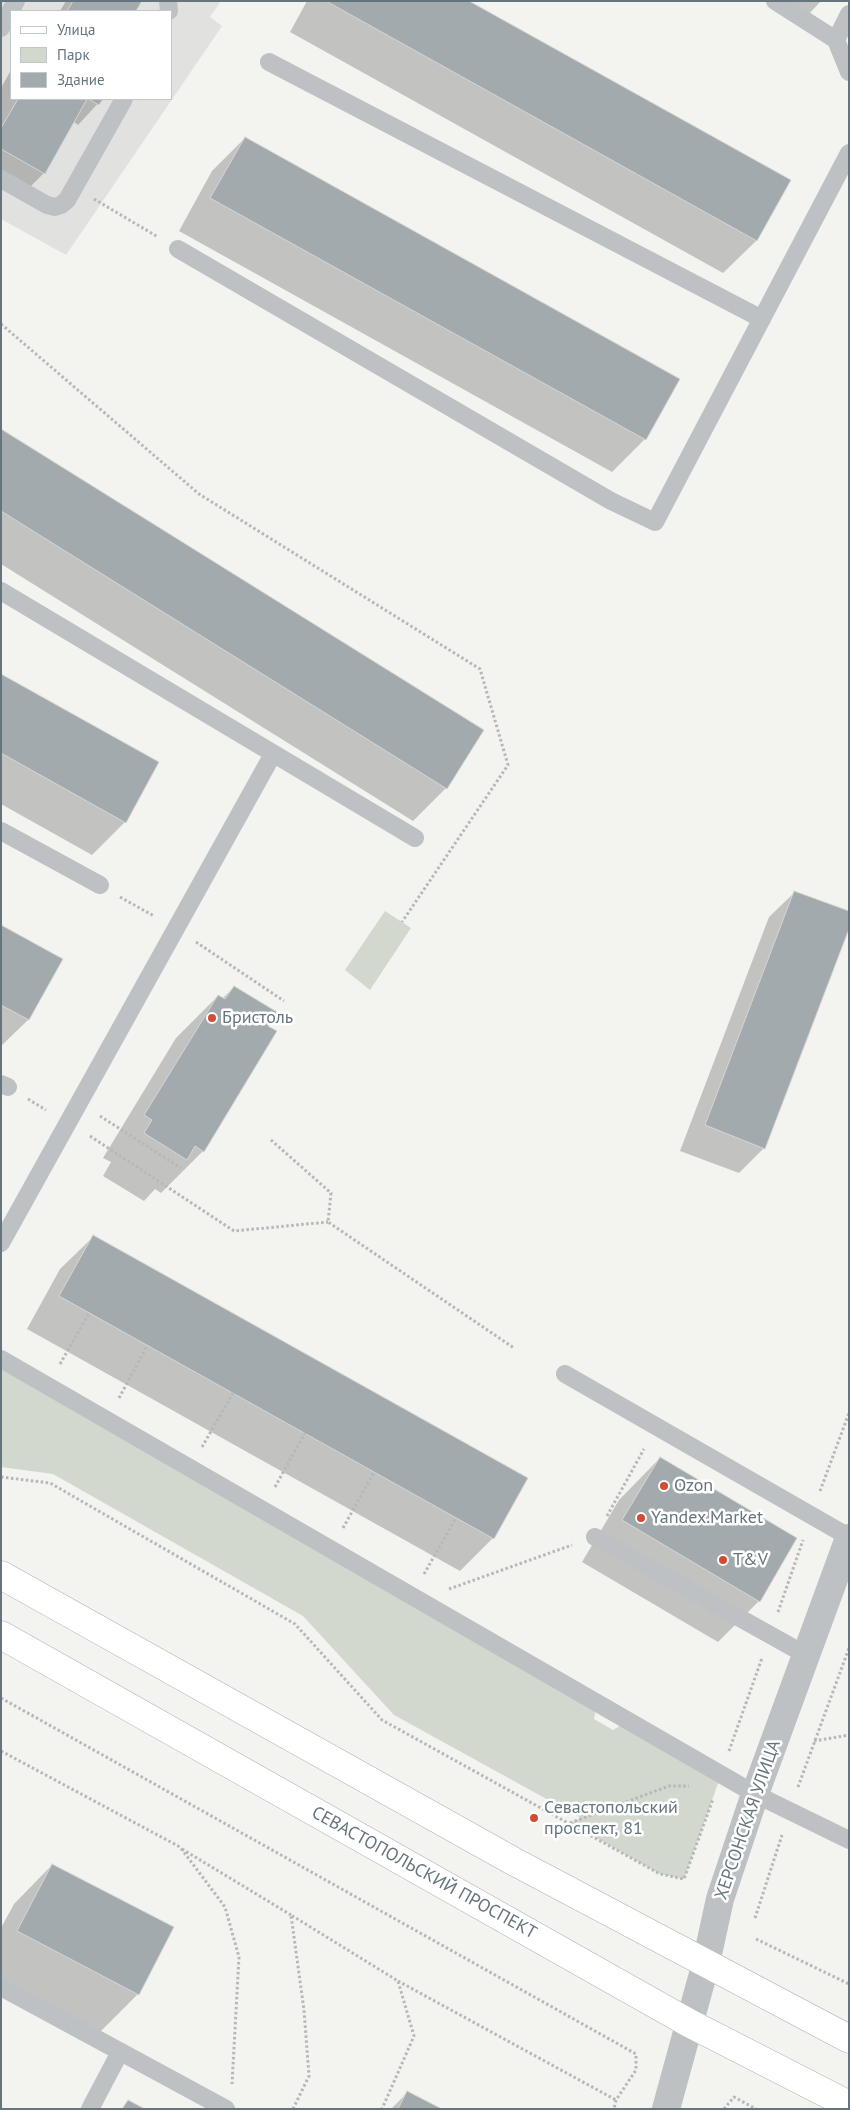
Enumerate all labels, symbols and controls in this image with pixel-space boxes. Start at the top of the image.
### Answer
legend [10,10,172,100]
text: Улица [57,20,95,39]
text: Парк [57,45,90,64]
text: Здание [57,70,105,89]
place label: Бристоль [222,1007,293,1029]
marker: Бристоль [206,1012,218,1024]
place label: Ozon [674,1475,713,1497]
marker: Ozon [658,1480,670,1492]
place label: Yandex.Market [651,1507,763,1529]
marker: Yandex.Market [635,1512,647,1524]
place label: T&V [733,1549,768,1571]
marker: T&V [717,1554,729,1566]
street label: ХЕРСОНСКАЯ УЛИЦА [711,1737,785,1903]
place label: Севастопольский проспект, 81 [544,1797,678,1840]
street label: СЕВАСТОПОЛЬСКИЙ ПРОСПЕКТ [308,1802,540,1944]
marker: Севастопольский проспект, 81 [528,1812,540,1824]

